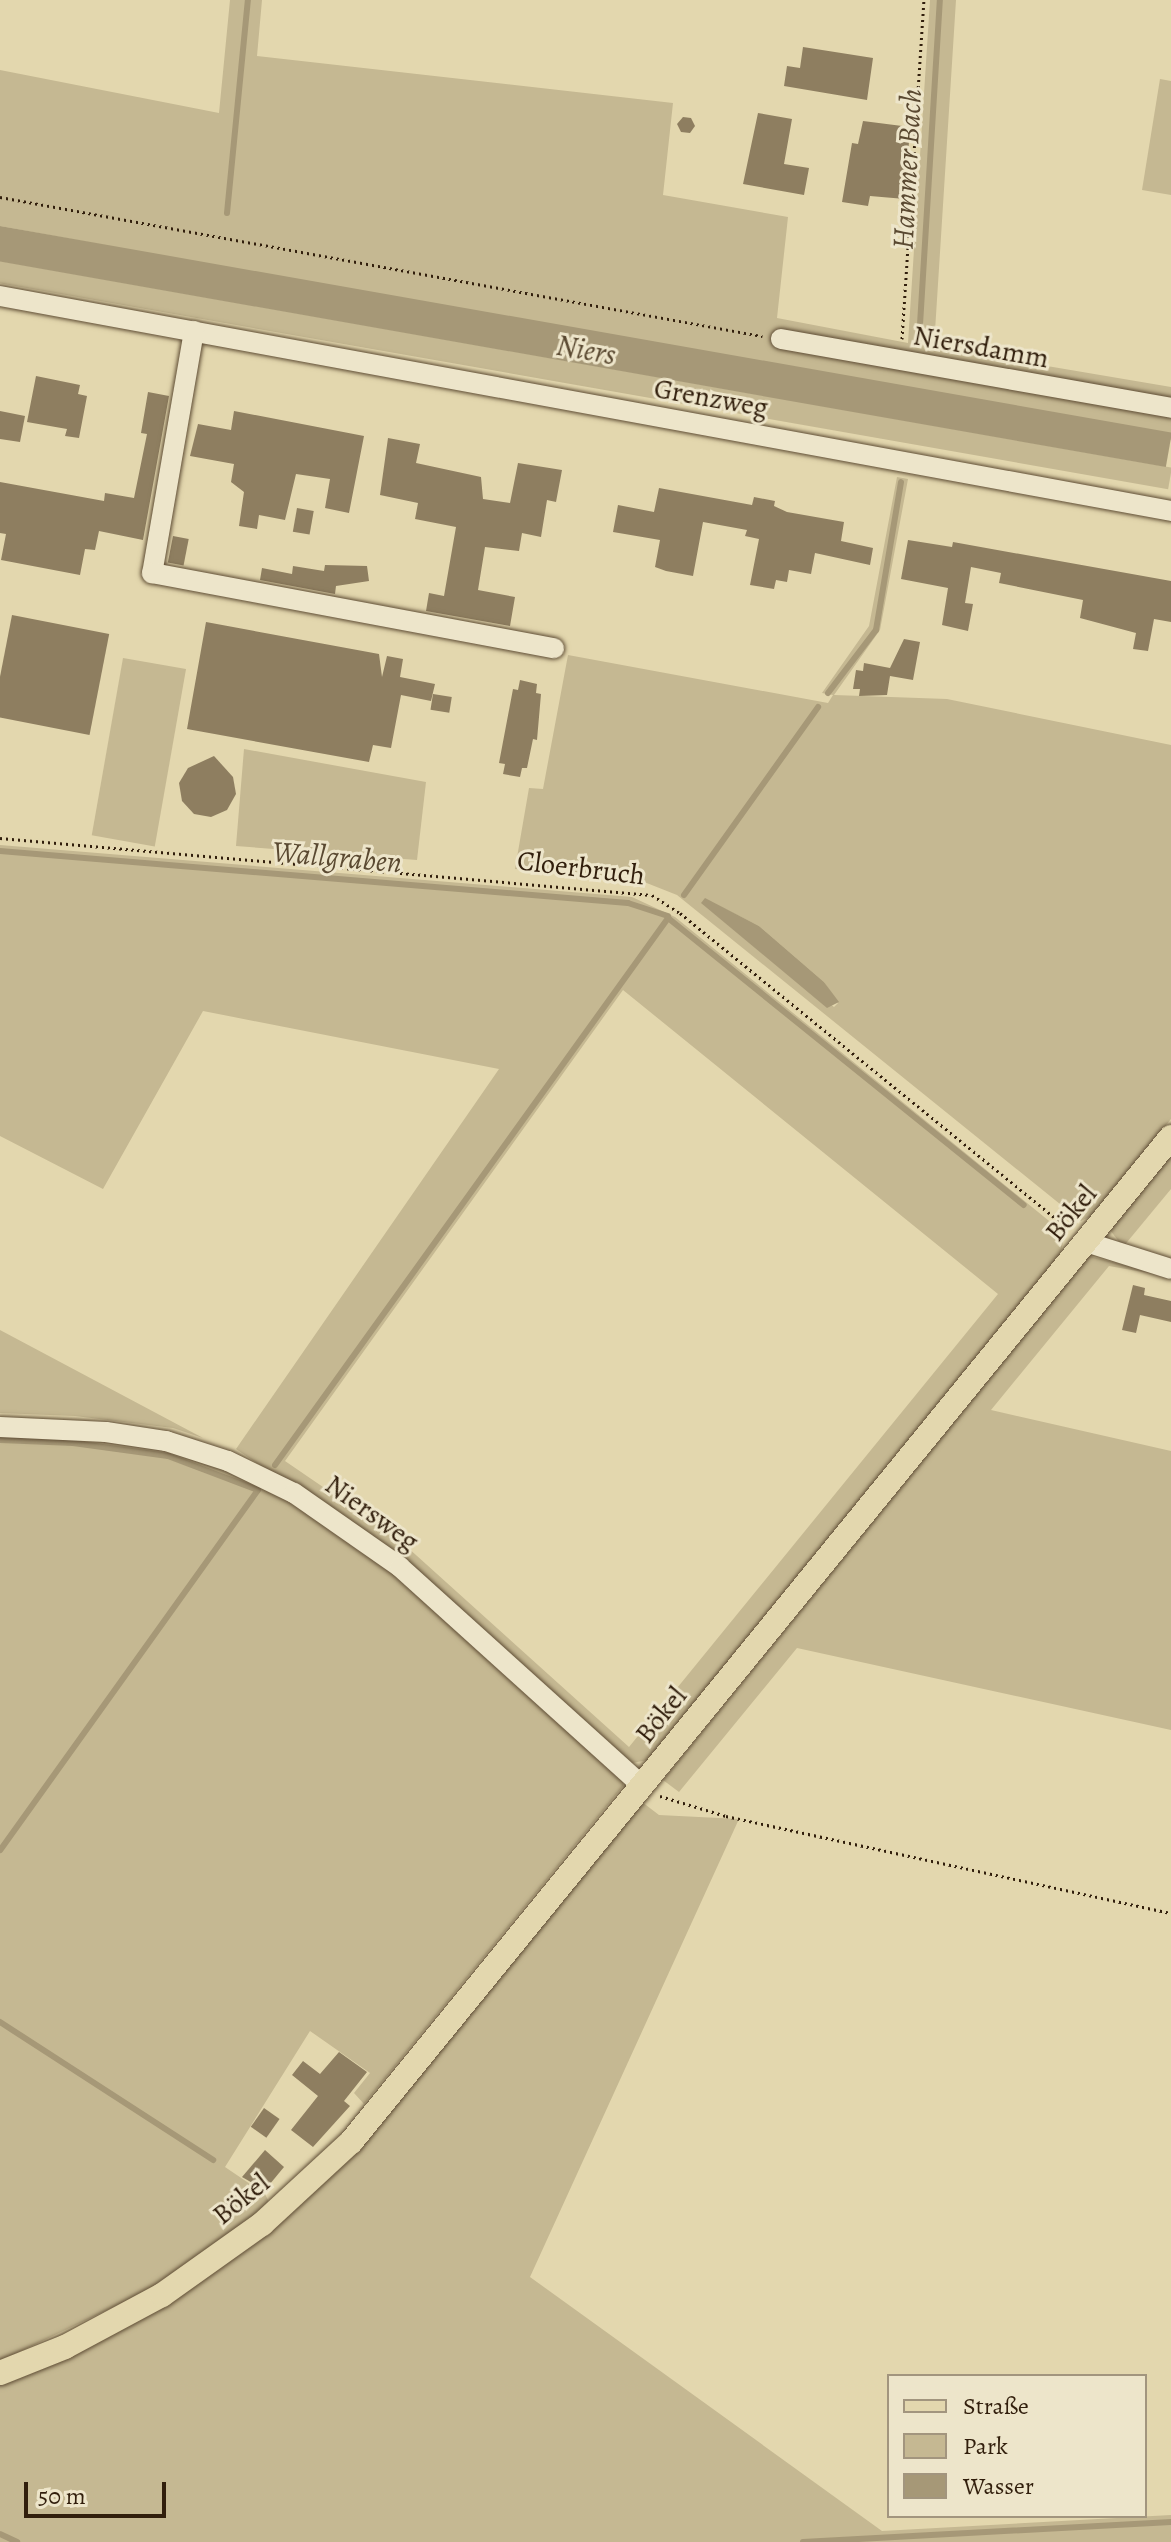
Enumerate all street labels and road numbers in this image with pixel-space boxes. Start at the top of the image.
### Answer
street label: Niersdamm [911,319,1051,375]
street label: Grenzweg [651,371,771,425]
street label: Cloerbruch [515,843,647,893]
street label: Bökel [1038,1178,1104,1248]
street label: Niersweg [318,1468,426,1558]
street label: Bökel [628,1680,694,1750]
street label: Bökel [206,2166,276,2232]

